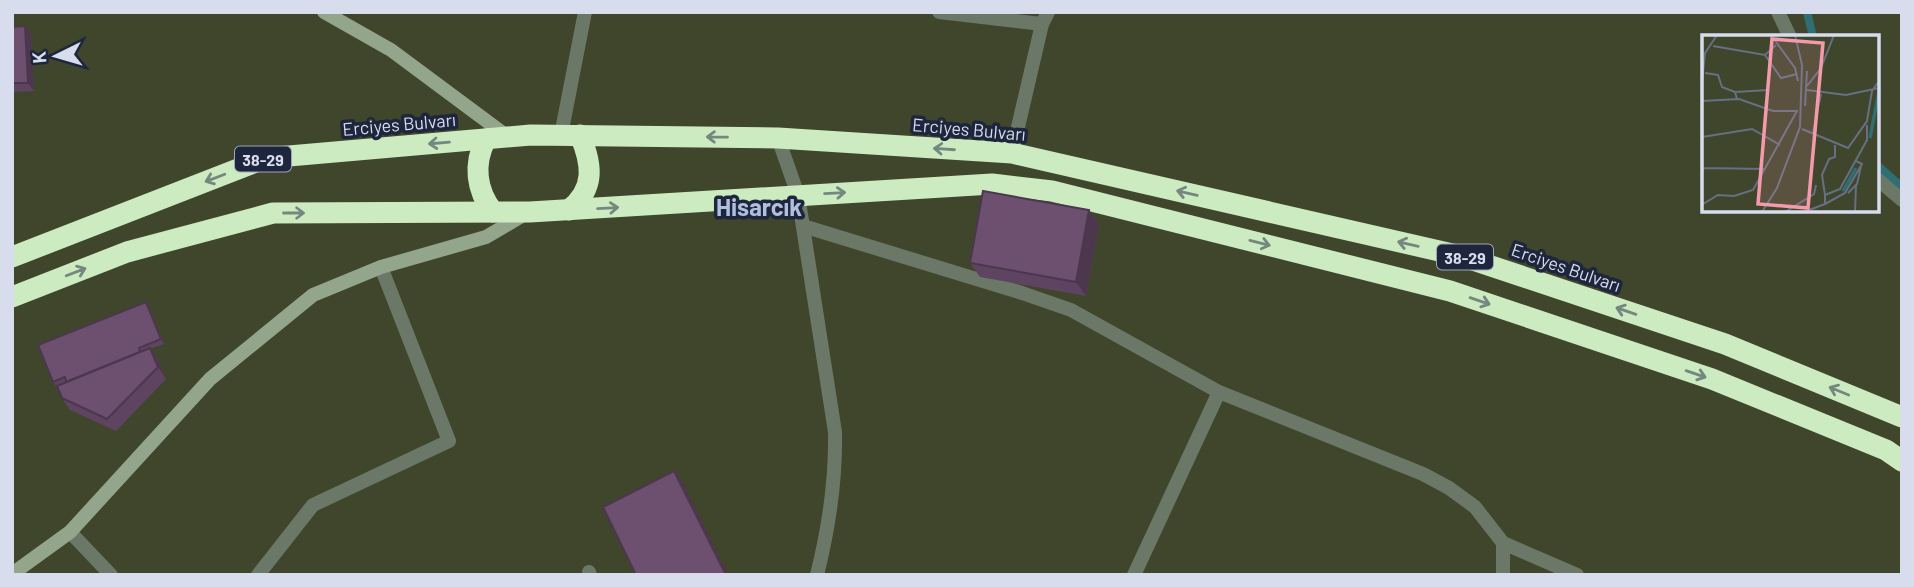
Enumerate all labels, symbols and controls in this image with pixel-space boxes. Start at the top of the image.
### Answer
north arrow [21,21,91,91]
inset map [1702,35,1879,212]
text: K [27,50,51,64]
street label: Erciyes Bulvarı [341,108,457,140]
street label: Erciyes Bulvarı [911,113,1027,145]
one-way arrow [706,130,729,144]
one-way arrow [428,137,450,150]
one-way arrow [934,142,956,155]
road number: 38-29 [235,146,291,172]
one-way arrow [205,173,227,185]
one-way arrow [1176,186,1199,199]
one-way arrow [823,187,846,200]
district label: Hisarcık [716,192,802,221]
one-way arrow [596,201,619,214]
one-way arrow [283,206,306,220]
one-way arrow [1249,237,1271,250]
one-way arrow [1398,237,1420,250]
street label: Erciyes Bulvarı [1509,238,1623,296]
road number: 38-29 [1437,244,1493,270]
one-way arrow [64,265,86,278]
one-way arrow [1469,296,1491,309]
one-way arrow [1615,304,1637,316]
one-way arrow [1685,368,1707,381]
one-way arrow [1828,383,1850,396]

